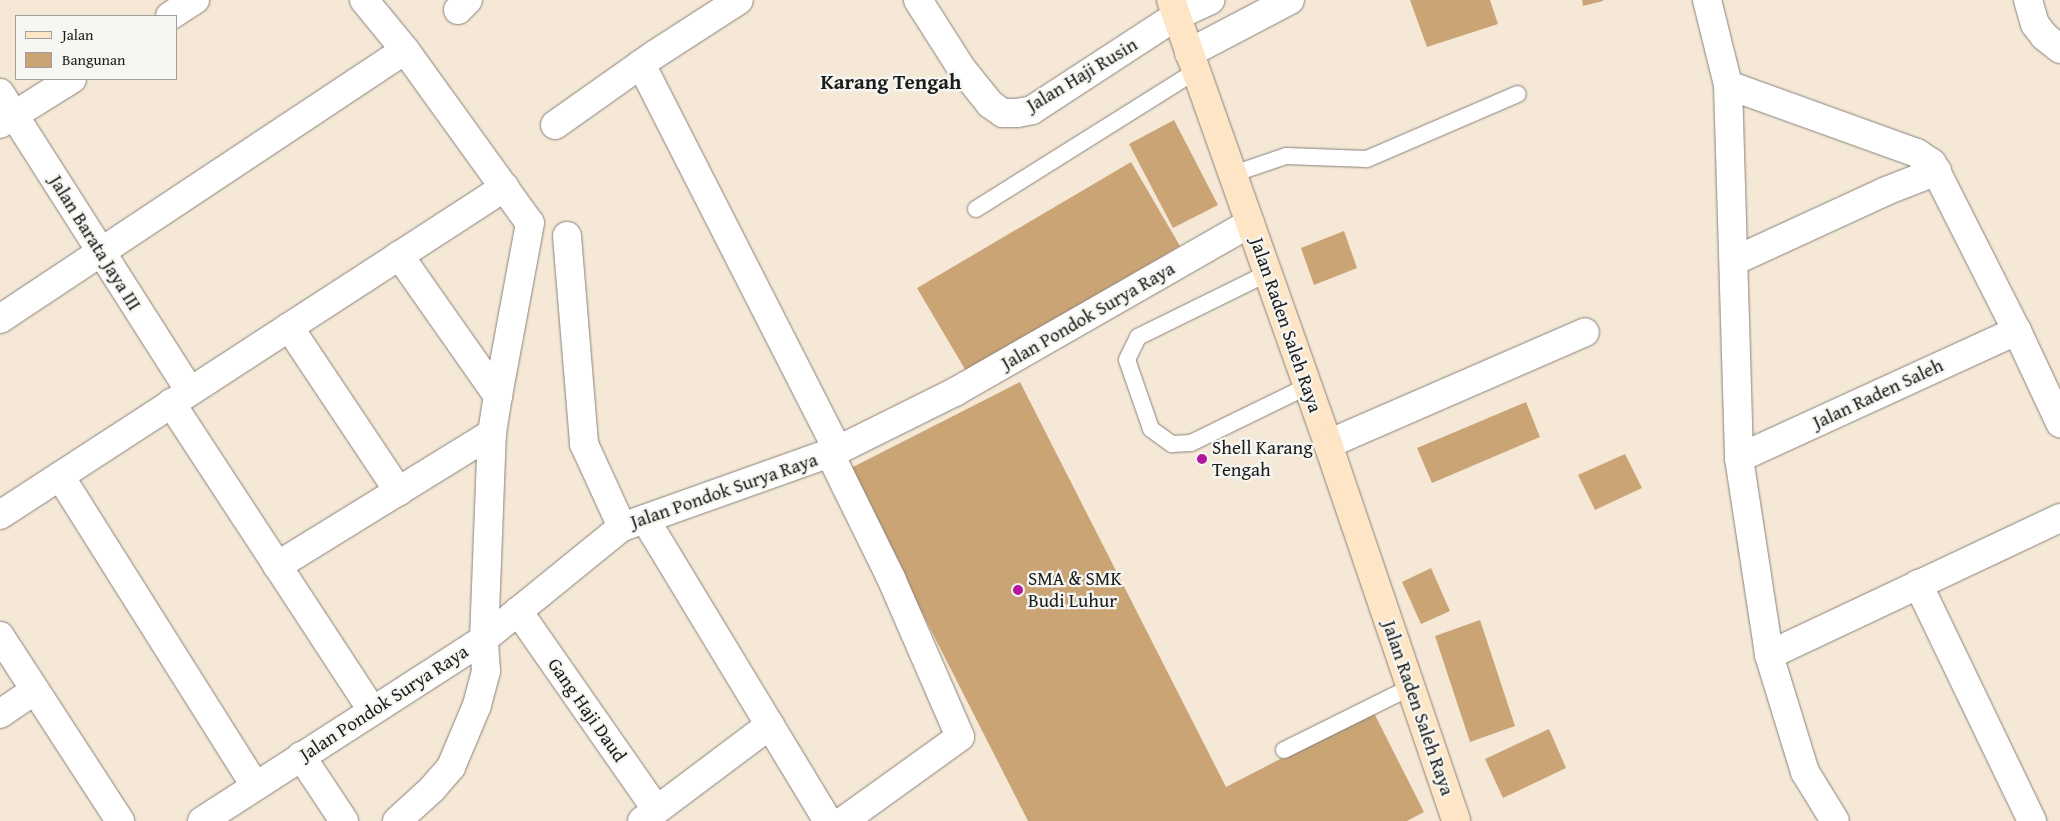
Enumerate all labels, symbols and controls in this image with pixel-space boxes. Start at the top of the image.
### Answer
legend [15,15,178,80]
text: Jalan [62,24,94,45]
street label: Jalan Haji Rusin [1023,33,1141,117]
text: Bangunan [62,49,126,70]
district label: Karang Tengah [821,69,961,95]
street label: Jalan Barata Jaya III [44,171,146,315]
street label: Jalan Raden Saleh Raya [1245,235,1327,415]
street label: Jalan Pondok Surya Raya [997,257,1179,375]
street label: Jalan Raden Saleh [1809,354,1947,434]
place label: Shell Karang Tengah [1212,437,1313,481]
street label: Jalan Pondok Surya Raya [628,448,820,534]
marker: Shell Karang Tengah [1196,453,1208,465]
place label: SMA & SMK Budi Luhur [1028,568,1122,612]
marker: SMA & SMK Budi Luhur [1012,584,1024,596]
street label: Jalan Raden Saleh Raya [1377,618,1459,798]
street label: Jalan Pondok Surya Raya [296,640,472,766]
street label: Gang Haji Daud [543,654,631,766]

